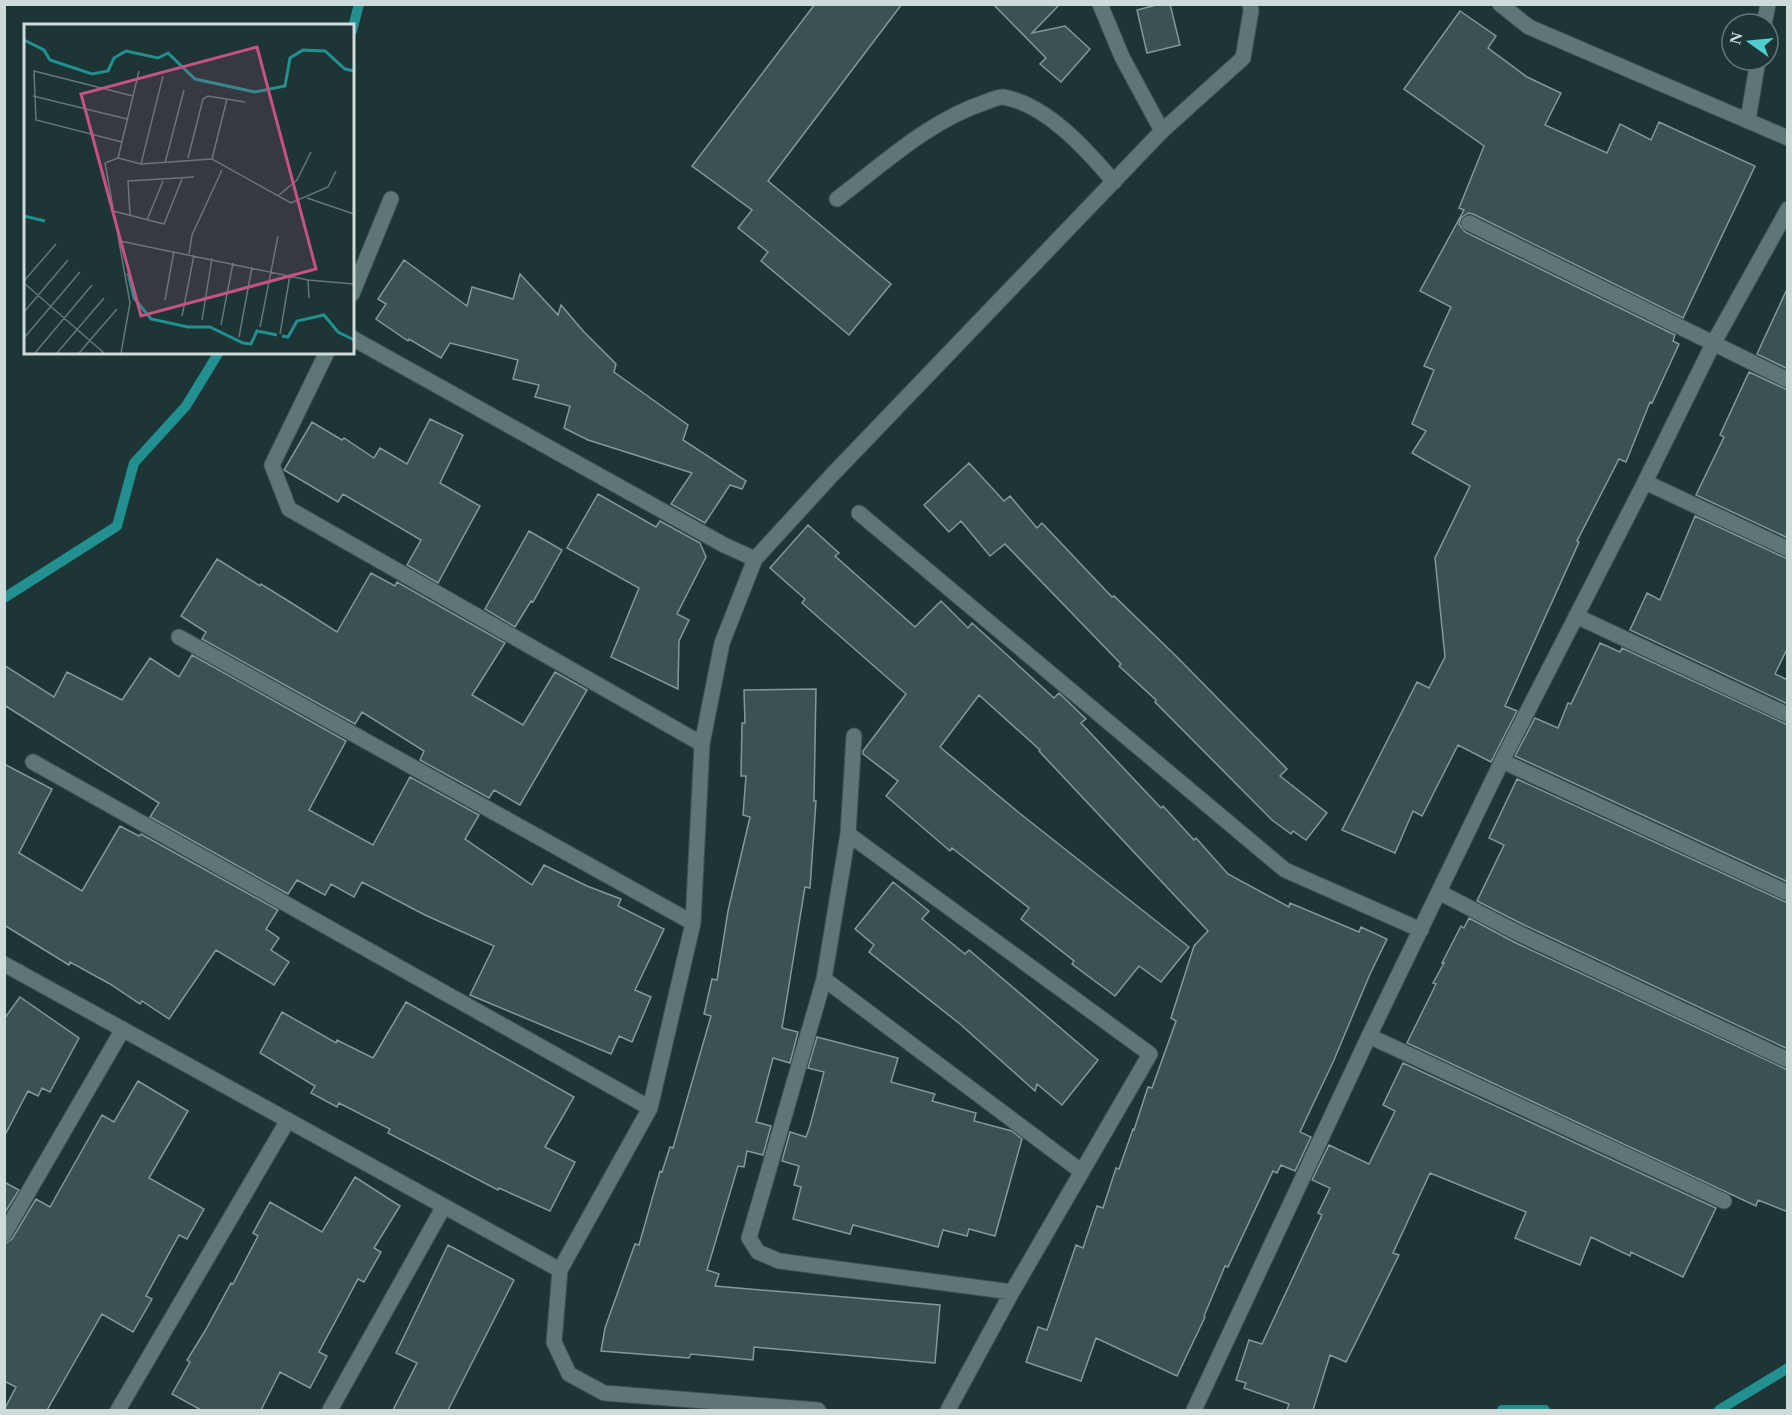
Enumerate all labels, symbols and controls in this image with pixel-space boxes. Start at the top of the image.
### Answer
north arrow [1720,12,1780,72]
inset map [24,24,354,354]
text: N [1726,30,1746,46]

